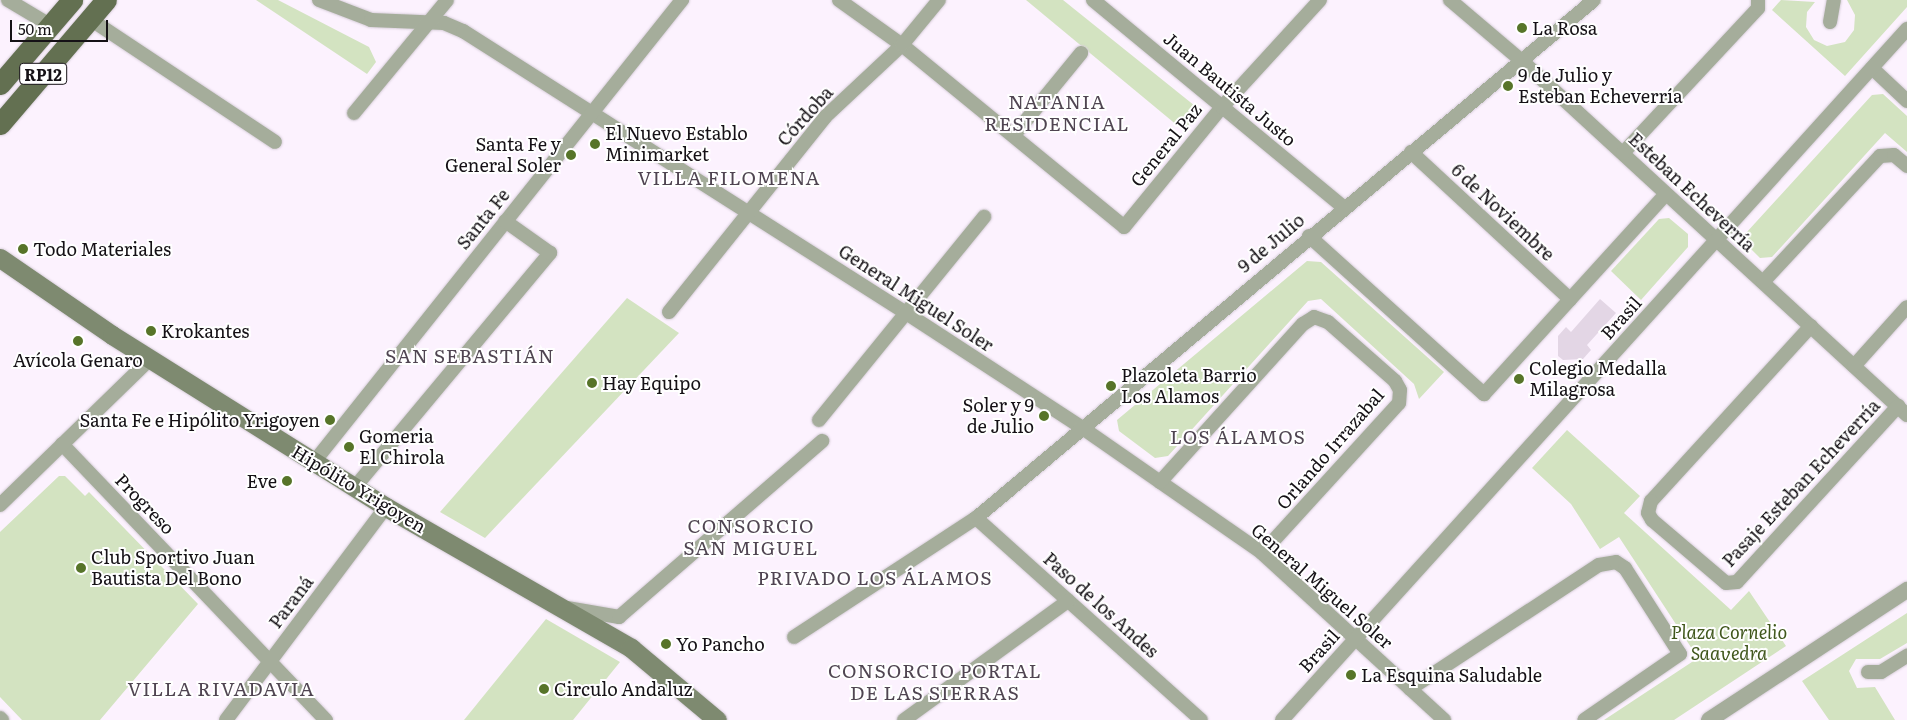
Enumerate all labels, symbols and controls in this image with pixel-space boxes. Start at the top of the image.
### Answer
scale bar [12,10,110,42]
text: 50 m [18,17,52,40]
place label: La Rosa [1532,17,1597,39]
marker: La Rosa [1516,22,1528,34]
street label: Juan Bautista Justo [1159,27,1301,151]
road number: RP12 [18,61,68,88]
place label: 9 de Julio y Esteban Echeverría [1518,65,1683,108]
marker: 9 de Julio y Esteban Echeverría [1502,80,1514,92]
street label: Córdoba [773,82,837,150]
district label: NATANIA RESIDENCIAL [983,91,1131,135]
street label: General Paz [1126,99,1206,191]
place label: El Nuevo Establo Minimarket [605,123,748,166]
street label: Esteban Echeverría [1624,128,1760,256]
place label: Santa Fe y General Soler [445,134,561,176]
marker: El Nuevo Establo Minimarket [589,138,601,150]
marker: Santa Fe y General Soler [565,149,577,161]
street label: 6 de Noviembre [1447,159,1559,265]
district label: VILLA FILOMENA [636,167,822,189]
street label: Santa Fe [452,184,514,254]
street label: 9 de Julio [1233,209,1309,277]
place label: Todo Materiales [33,238,171,260]
street label: General Miguel Soler [835,240,997,356]
marker: Todo Materiales [17,243,29,255]
street label: Brasil [1596,292,1646,344]
place label: Krokantes [161,320,249,342]
marker: Krokantes [145,325,157,337]
marker: Avícola Genaro [72,335,84,347]
district label: SAN SEBASTIÁN [383,345,557,367]
place label: Avícola Genaro [13,349,143,371]
place label: Colegio Medalla Milagrosa [1529,358,1667,400]
place label: Plazoleta Barrio Los Alamos [1121,365,1257,408]
place label: Hay Equipo [602,372,701,394]
marker: Colegio Medalla Milagrosa [1513,373,1525,385]
marker: Hay Equipo [586,377,598,389]
marker: Plazoleta Barrio Los Alamos [1105,380,1117,392]
street label: Orlando Irrazabal [1272,384,1388,514]
place label: Soler y 9 de Julio [962,395,1034,438]
street label: Pasaje Esteban Echeverría [1718,395,1884,571]
place label: Santa Fe e Hipólito Yrigoyen [79,409,320,431]
marker: Soler y 9 de Julio [1038,410,1050,422]
marker: Santa Fe e Hipólito Yrigoyen [324,414,336,426]
place label: Gomeria El Chirola [359,426,445,468]
district label: LOS ÁLAMOS [1169,426,1307,448]
street label: Hipólito Yrigoyen [288,440,430,538]
marker: Gomeria El Chirola [343,441,355,453]
street label: Progreso [111,469,179,539]
place label: Eve [246,470,277,492]
marker: Eve [281,475,293,487]
district label: CONSORCIO SAN MIGUEL [682,515,820,559]
street label: General Miguel Soler [1247,519,1397,653]
place label: Club Sportivo Juan Bautista Del Bono [91,547,255,590]
street label: Paso de los Andes [1039,548,1163,662]
marker: Club Sportivo Juan Bautista Del Bono [75,562,87,574]
district label: PRIVADO LOS ÁLAMOS [755,567,995,589]
street label: Paraná [264,572,318,632]
park label: Plaza Cornelio Saavedra [1671,622,1787,664]
street label: Brasil [1294,625,1344,677]
place label: Yo Pancho [676,633,765,655]
marker: Yo Pancho [660,638,672,650]
district label: CONSORCIO PORTAL DE LAS SIERRAS [826,660,1044,704]
place label: La Esquina Saludable [1361,664,1542,686]
marker: La Esquina Saludable [1345,669,1357,681]
district label: VILLA RIVADAVIA [126,678,316,700]
place label: Circulo Andaluz [554,678,693,700]
marker: Circulo Andaluz [538,683,550,695]

